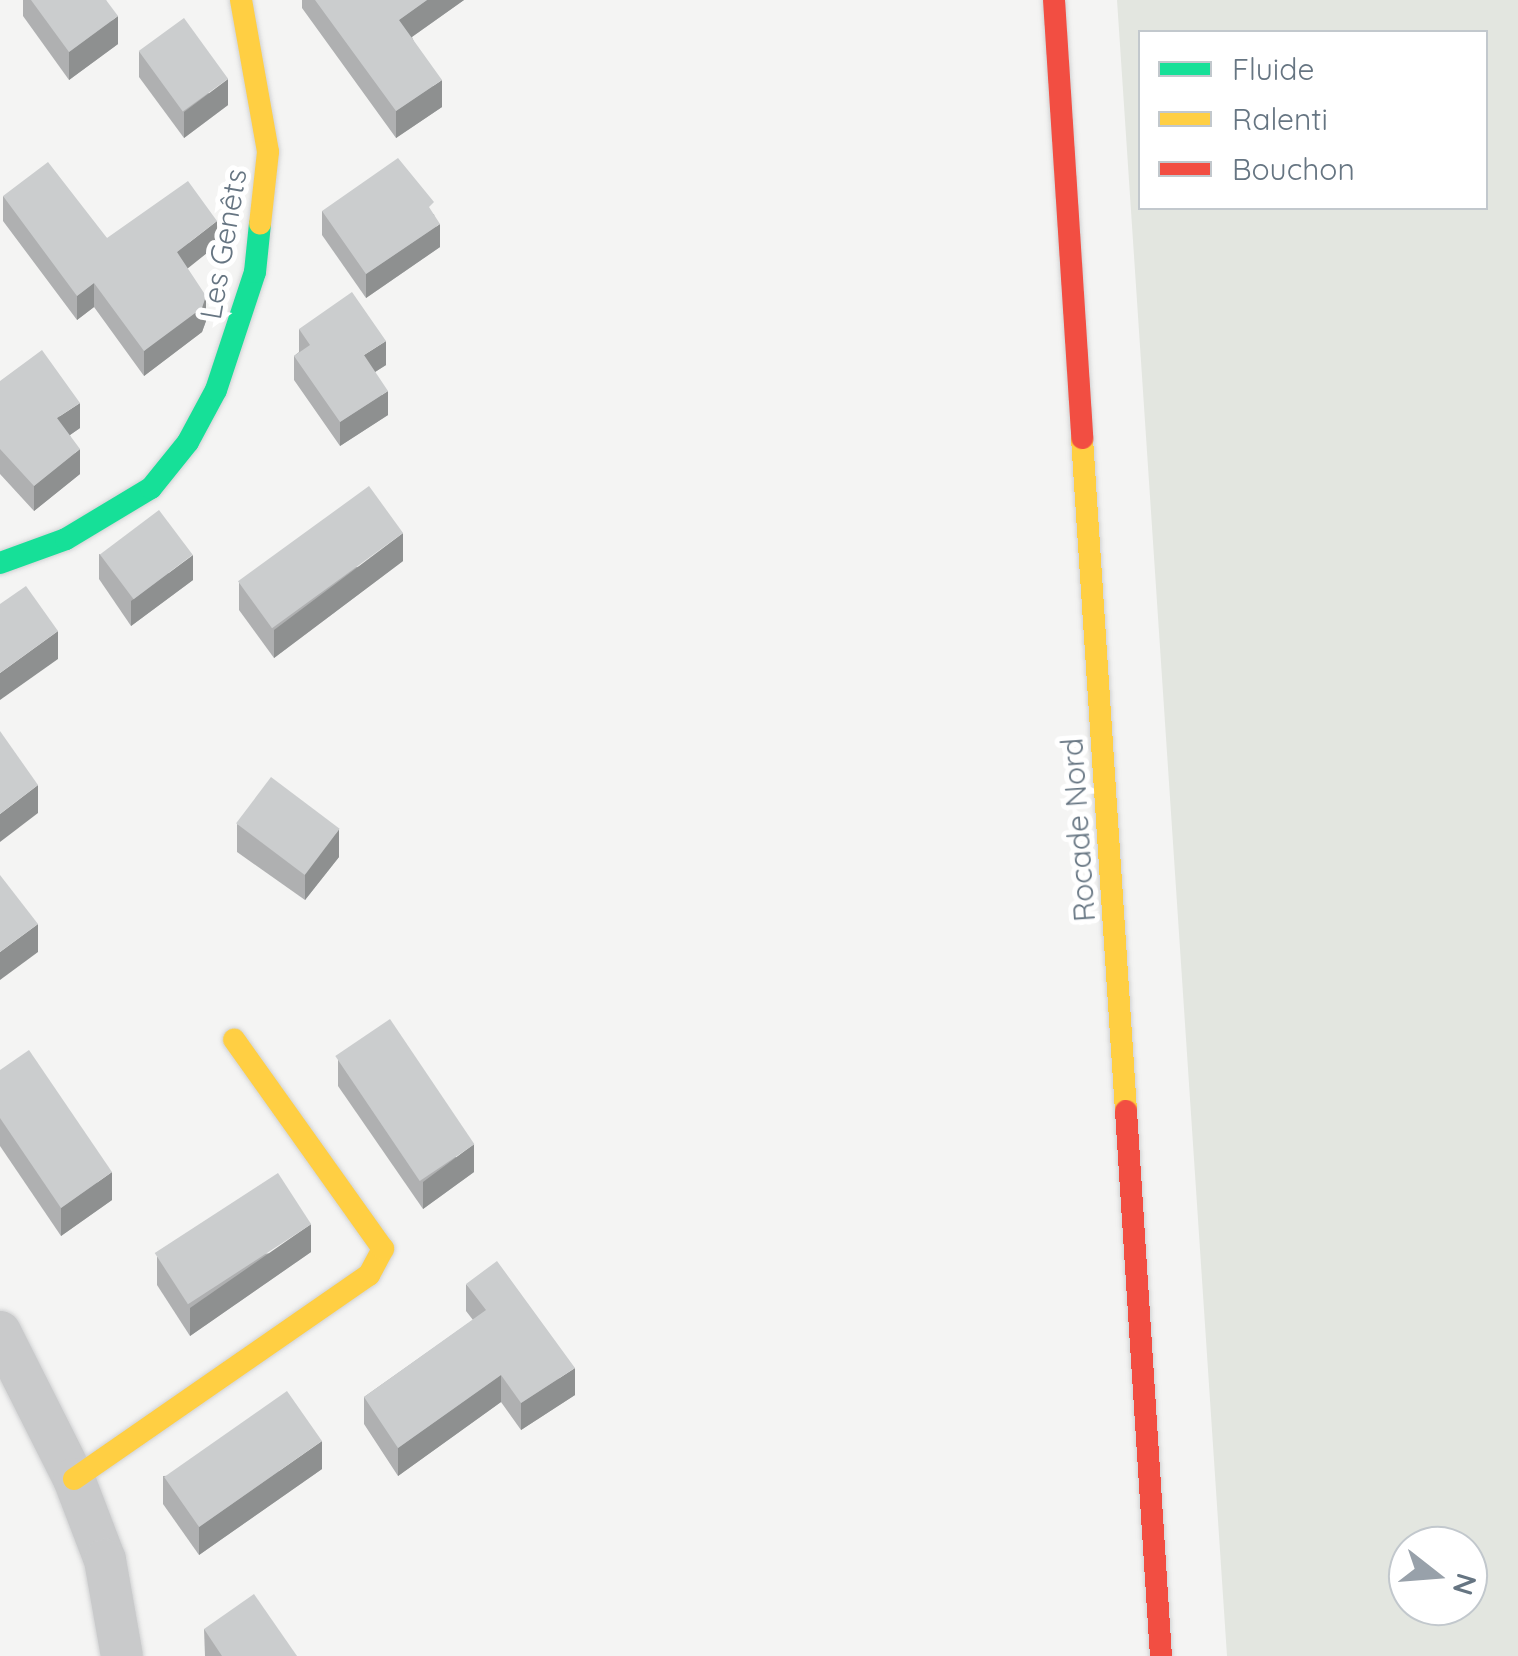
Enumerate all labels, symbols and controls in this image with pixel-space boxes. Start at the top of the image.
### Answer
legend [1138,30,1488,210]
text: Fluide [1232,50,1314,88]
text: Ralenti [1232,100,1328,138]
text: Bouchon [1232,150,1355,188]
street label: Les Genêts [192,166,254,322]
street label: Rocade Nord [1054,737,1102,923]
north arrow [1388,1526,1488,1626]
text: N [1446,1569,1485,1599]

